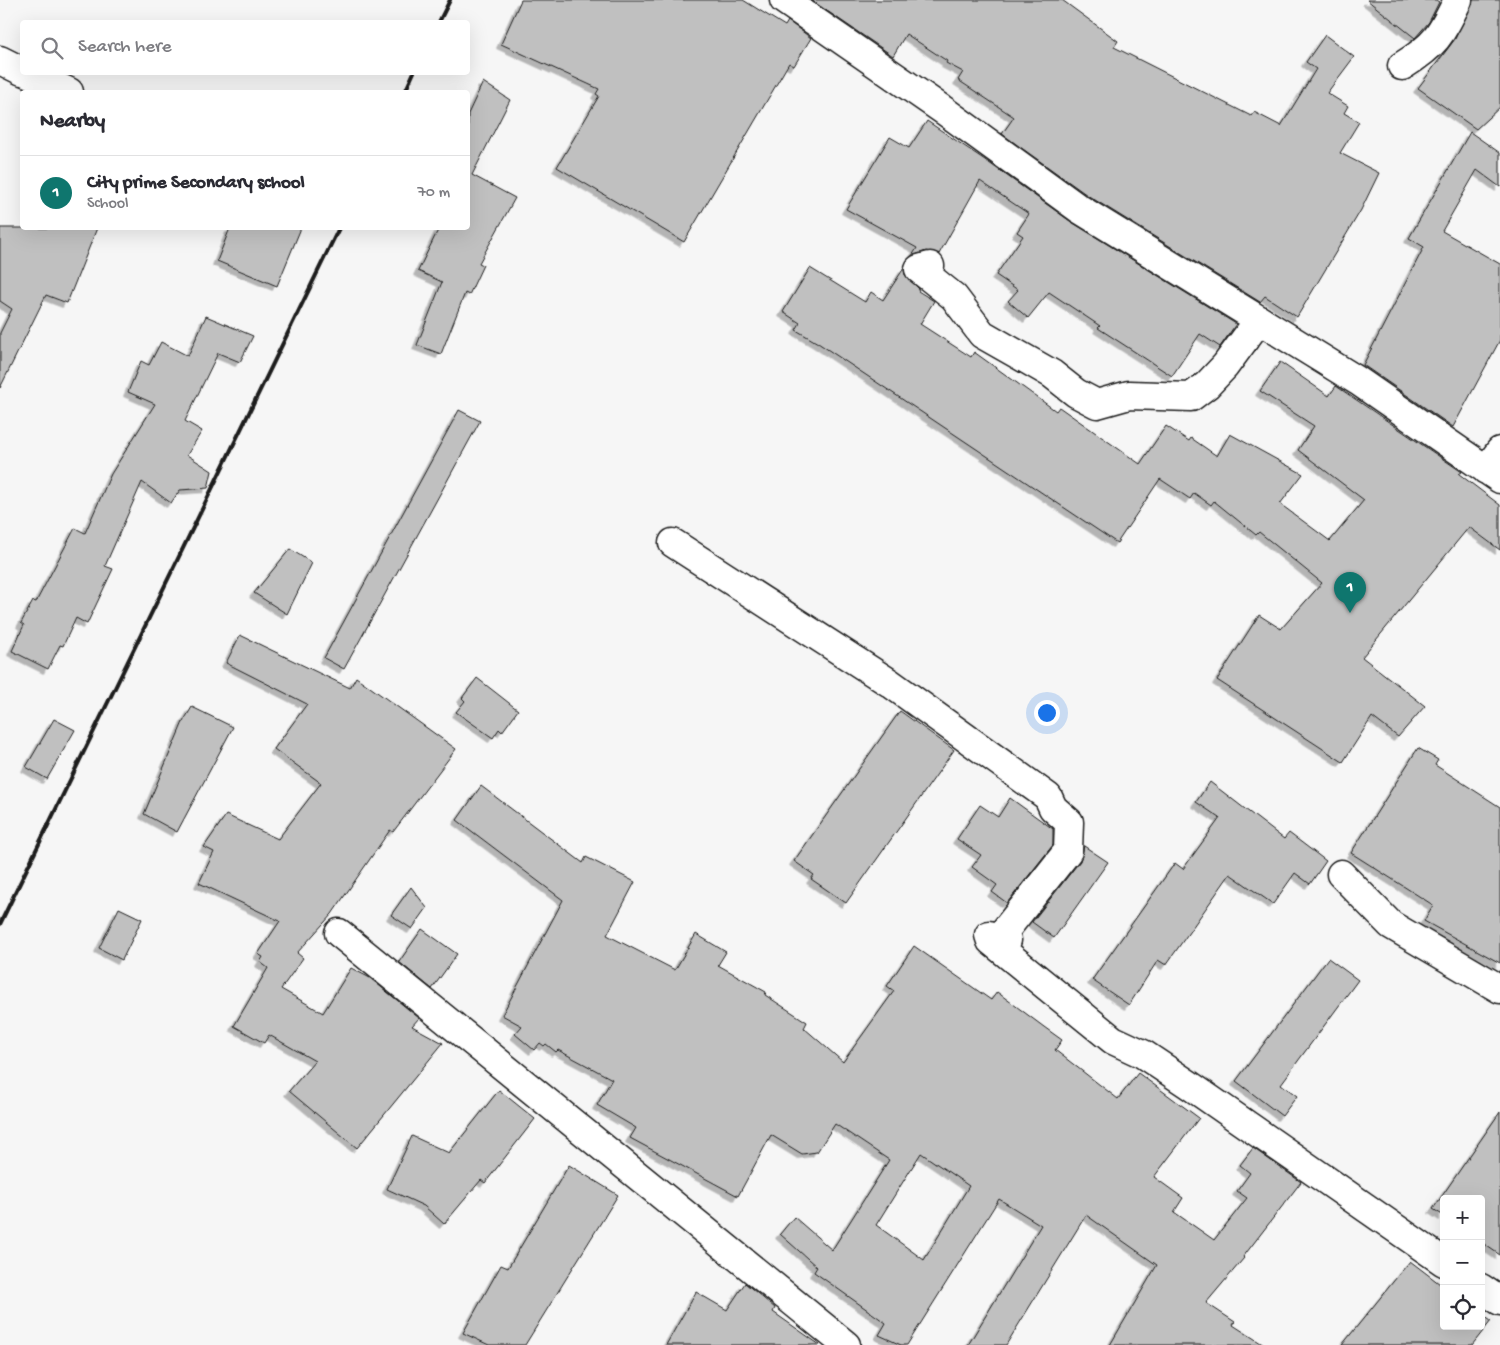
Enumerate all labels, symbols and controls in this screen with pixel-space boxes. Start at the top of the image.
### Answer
search box [20,20,470,75]
icon: search [38,34,66,62]
text: Search here [78,36,172,59]
text: Nearby [40,110,105,135]
text: City prime Secondary school [87,172,305,195]
text: 1 [53,184,59,203]
text: 70 m [417,184,450,203]
text: School [87,195,129,214]
pin: 1 [1334,572,1366,613]
your location [1034,700,1060,726]
map controls [1440,1195,1485,1330]
button: + [1440,1195,1485,1240]
button: − [1440,1240,1485,1285]
button: locate [1440,1285,1485,1330]

